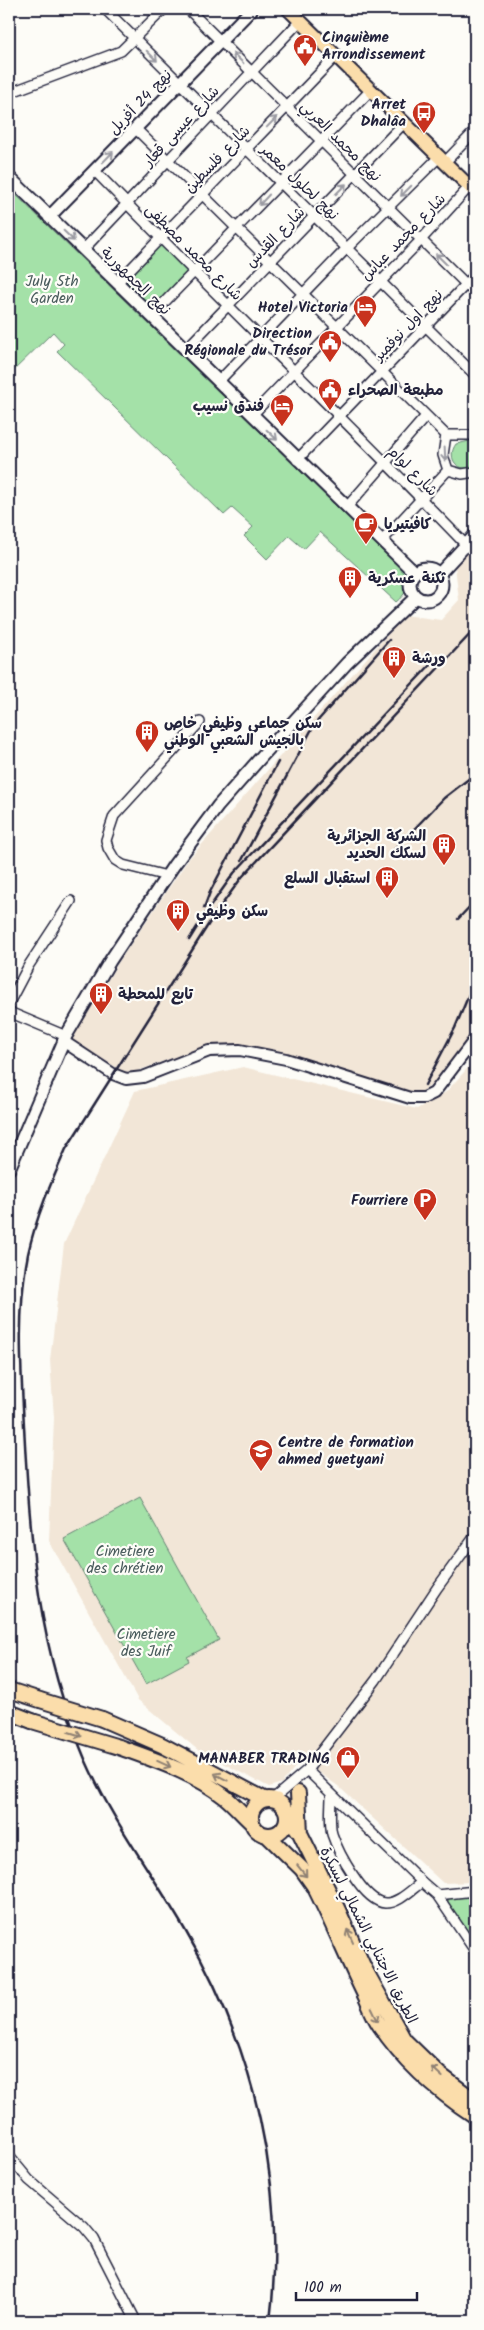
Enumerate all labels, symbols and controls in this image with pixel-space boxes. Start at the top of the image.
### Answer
place label: Cinquième Arrondissement [322,26,426,67]
public building icon: Cinquième Arrondissement [292,33,318,67]
one-way arrow [146,49,158,62]
one-way arrow [232,52,245,64]
street label: نهج 24 أفريل [103,64,178,141]
street label: شارع عيسى قعار [137,81,226,174]
place label: Arret Dhalâa [361,93,406,134]
street label: نهج محمد العربي [294,95,387,188]
bus stop icon: Arret Dhalâa [411,100,437,134]
one-way arrow [266,115,278,128]
street label: شارع فلسطين [179,120,256,199]
street label: نهج لحلول معمر [253,137,344,227]
one-way arrow [102,150,114,163]
one-way arrow [335,183,347,195]
one-way arrow [400,184,412,196]
street label: شارع محمد عباس [355,188,452,287]
one-way arrow [258,194,270,206]
street label: شارع محمد مصطفى [139,199,247,307]
street label: شارع القدس [240,201,311,274]
one-way arrow [62,230,75,242]
street label: نهج الجمهورية [95,242,176,322]
one-way arrow [434,253,447,265]
park label: July 5th Garden [26,270,78,311]
street label: نهج اول نوفمبر [367,284,449,368]
hotel icon: Hotel Victoria [352,294,378,328]
place label: Hotel Victoria [258,296,348,320]
place label: Direction Régionale du Trésor [184,322,313,363]
public building icon: Direction Régionale du Trésor [317,329,343,363]
public building icon: مطبعة الصحراء [317,377,343,411]
place label: مطبعة الصحراء [348,379,444,403]
hotel icon: فندق نسيب [269,393,295,427]
place label: فندق نسيب [193,395,264,419]
one-way arrow [266,429,279,441]
street label: شارع لوام [381,441,443,503]
one-way arrow [440,445,449,461]
cafe icon: كافيتيريا [353,511,379,545]
place label: كافيتيريا [384,513,432,537]
building icon: ثكنة عسكرية [337,565,363,599]
place label: ثكنة عسكرية [368,567,447,591]
building icon: ورشة [381,645,407,679]
place label: ورشة [412,647,446,671]
place label: سكن جماعي وظيفي خاص بالجيش الشعبي الوطني [164,712,322,754]
building icon: سكن جماعي وظيفي خاص بالجيش الشعبي الوطني [134,719,160,753]
place label: الشركة الجزائرية لسكك الحديد [327,825,426,866]
building icon: الشركة الجزائرية لسكك الحديد [431,832,457,866]
building icon: استقبال السلع [374,865,400,899]
place label: استقبال السلع [284,867,370,891]
building icon: سكن وظيفي [165,898,191,932]
place label: سكن وظيفي [196,900,268,925]
building icon: تابع للمحطة [88,981,114,1015]
place label: تابع للمحطة [118,983,194,1007]
parking icon: Fourriere [412,1187,438,1221]
place label: Fourriere [351,1189,409,1213]
place label: Centre de formation ahmed guetyani [278,1431,414,1472]
school or university icon: Centre de formation ahmed guetyani [248,1438,274,1472]
park label: Cimetiere des chrétien [86,1540,164,1581]
park label: Cimetiere des Juif [116,1623,176,1664]
one-way arrow [67,1729,83,1739]
shop icon: MANABER TRADING [335,1745,361,1779]
place label: MANABER TRADING [198,1747,330,1771]
one-way arrow [156,1760,171,1770]
one-way arrow [214,1772,229,1782]
street label: الطريق الاجتنابي الشمالي لبسكرة [313,1843,423,2028]
one-way arrow [296,1864,308,1877]
one-way arrow [344,1929,354,1944]
one-way arrow [371,2007,380,2022]
one-way arrow [430,2066,443,2077]
scale bar [296,2270,418,2302]
text: 100 m [304,2276,342,2300]

